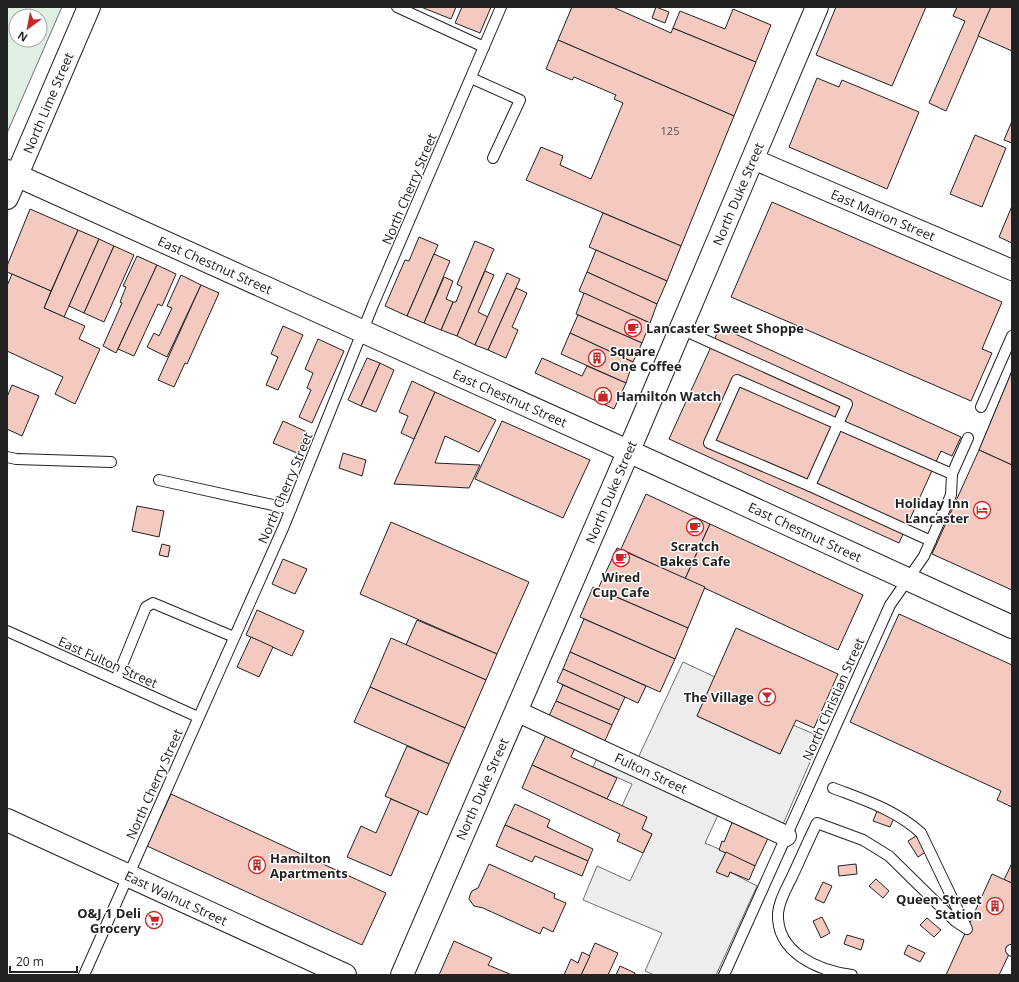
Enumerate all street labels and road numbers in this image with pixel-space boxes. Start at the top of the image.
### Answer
street label: North Lime Street [19,49,78,156]
street label: North Cherry Street [377,130,441,247]
street label: North Duke Street [708,139,768,248]
street label: East Marion Street [828,185,938,245]
street label: East Chestnut Street [155,232,275,298]
street label: East Chestnut Street [450,365,570,431]
street label: North Cherry Street [253,429,317,546]
street label: North Duke Street [581,437,641,546]
street label: East Chestnut Street [745,498,865,566]
street label: East Fulton Street [56,632,161,692]
street label: North Christian Street [798,634,868,763]
street label: North Cherry Street [122,726,187,842]
street label: North Duke Street [451,735,513,843]
street label: Fulton Street [612,748,691,798]
street label: East Walnut Street [122,866,231,930]

